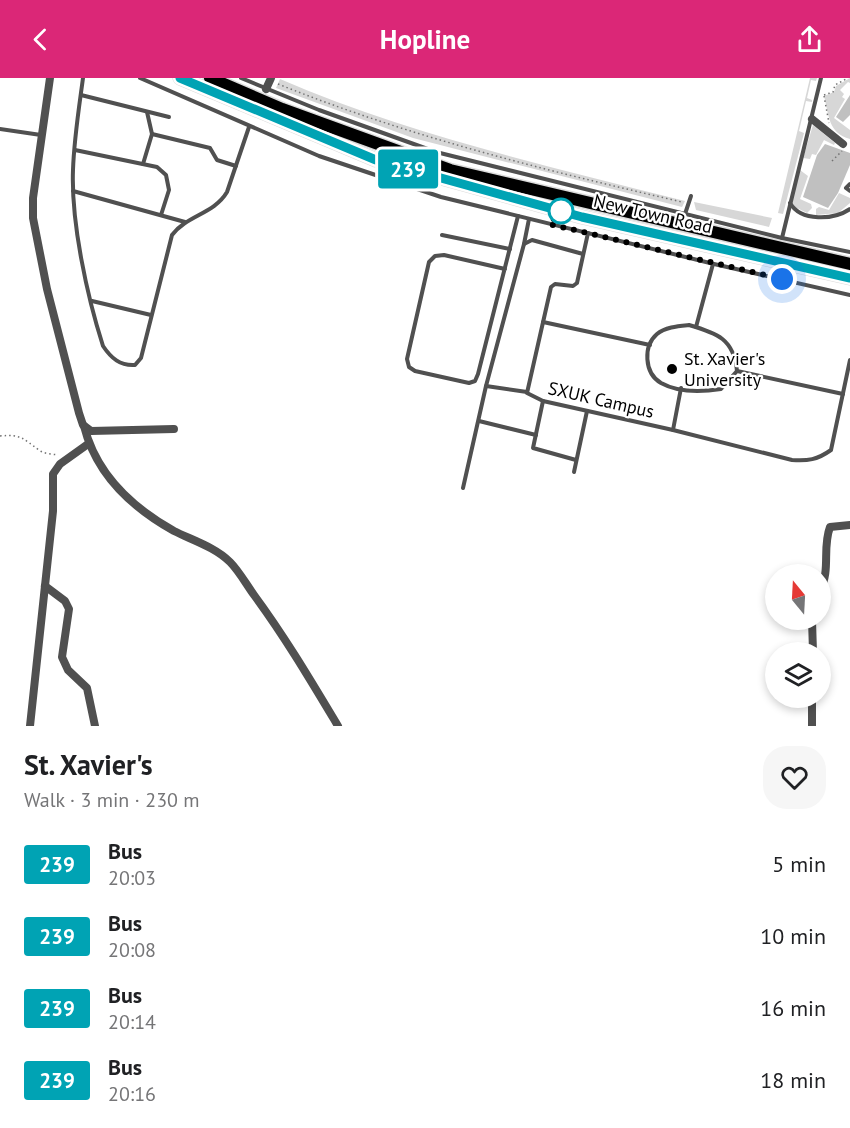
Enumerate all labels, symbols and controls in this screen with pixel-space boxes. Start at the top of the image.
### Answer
text: Hopline [380,22,470,56]
icon: back [24,23,57,56]
icon: share [793,23,826,56]
line badge: 239 [374,150,442,188]
text: 239 [390,156,426,183]
street label: New Town Road [591,189,715,238]
unlabelled marker [548,198,574,224]
your location [767,264,797,294]
place label: St. Xavier's University [684,347,765,391]
marker: St. Xavier's University [665,362,679,376]
street label: SXUK Campus [546,376,656,423]
north arrow [765,564,831,630]
map controls [765,564,831,708]
button: layers [765,642,831,708]
text: St. Xavier's [24,746,153,783]
button: heart [763,746,826,809]
text: Walk · 3 min · 230 m [24,787,200,813]
text: Bus [108,837,142,865]
text: 5 min [772,850,826,878]
text: 239 [39,851,75,878]
text: 20:03 [108,865,156,891]
text: Bus [108,909,142,937]
text: 10 min [760,922,826,950]
text: 239 [39,923,75,950]
text: 20:08 [108,937,156,963]
text: Bus [108,981,142,1009]
text: 16 min [760,994,826,1022]
text: 239 [39,995,75,1022]
text: 20:14 [108,1009,156,1035]
text: Bus [108,1053,142,1081]
text: 18 min [760,1066,826,1094]
text: 239 [39,1067,75,1094]
text: 20:16 [108,1081,156,1107]

